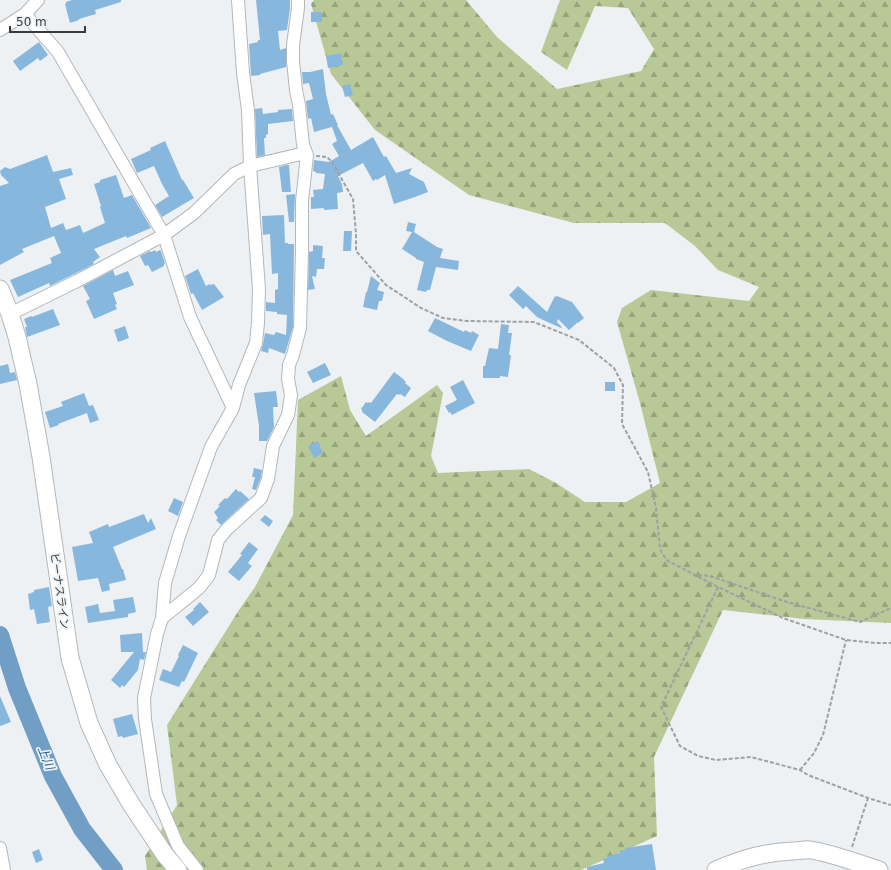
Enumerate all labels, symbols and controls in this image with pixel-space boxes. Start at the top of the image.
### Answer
scale bar [10,8,85,34]
text: 50 m [16,15,47,29]
street label: ビーナスライン [48,552,71,630]
water label: 上川 [35,744,58,774]

